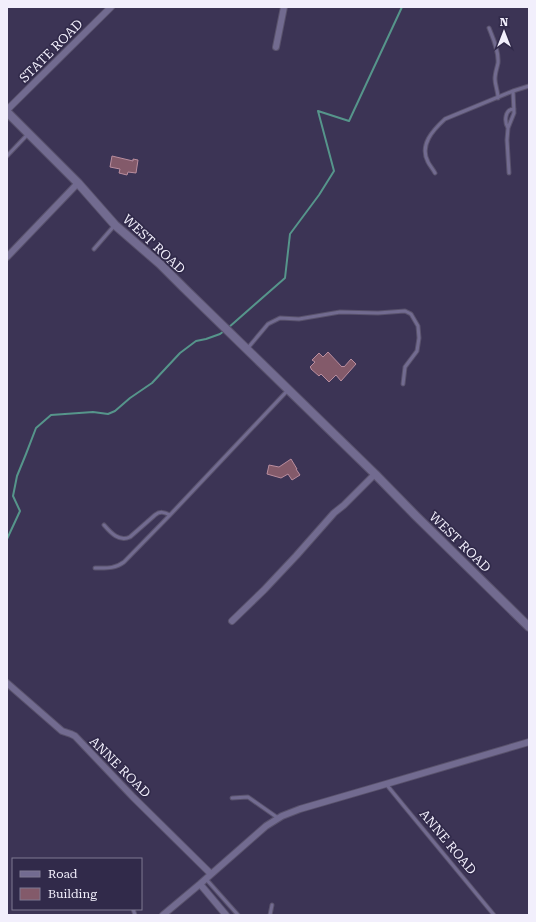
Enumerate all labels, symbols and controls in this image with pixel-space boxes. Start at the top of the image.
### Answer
north arrow [484,12,524,52]
street label: STATE ROAD [16,16,86,86]
text: N [500,16,509,29]
street label: WEST ROAD [120,211,188,277]
street label: WEST ROAD [426,509,494,575]
street label: ANNE ROAD [87,734,153,800]
street label: ANNE ROAD [417,807,479,877]
legend [12,858,142,910]
text: Road [48,867,78,881]
text: Building [48,887,97,901]

